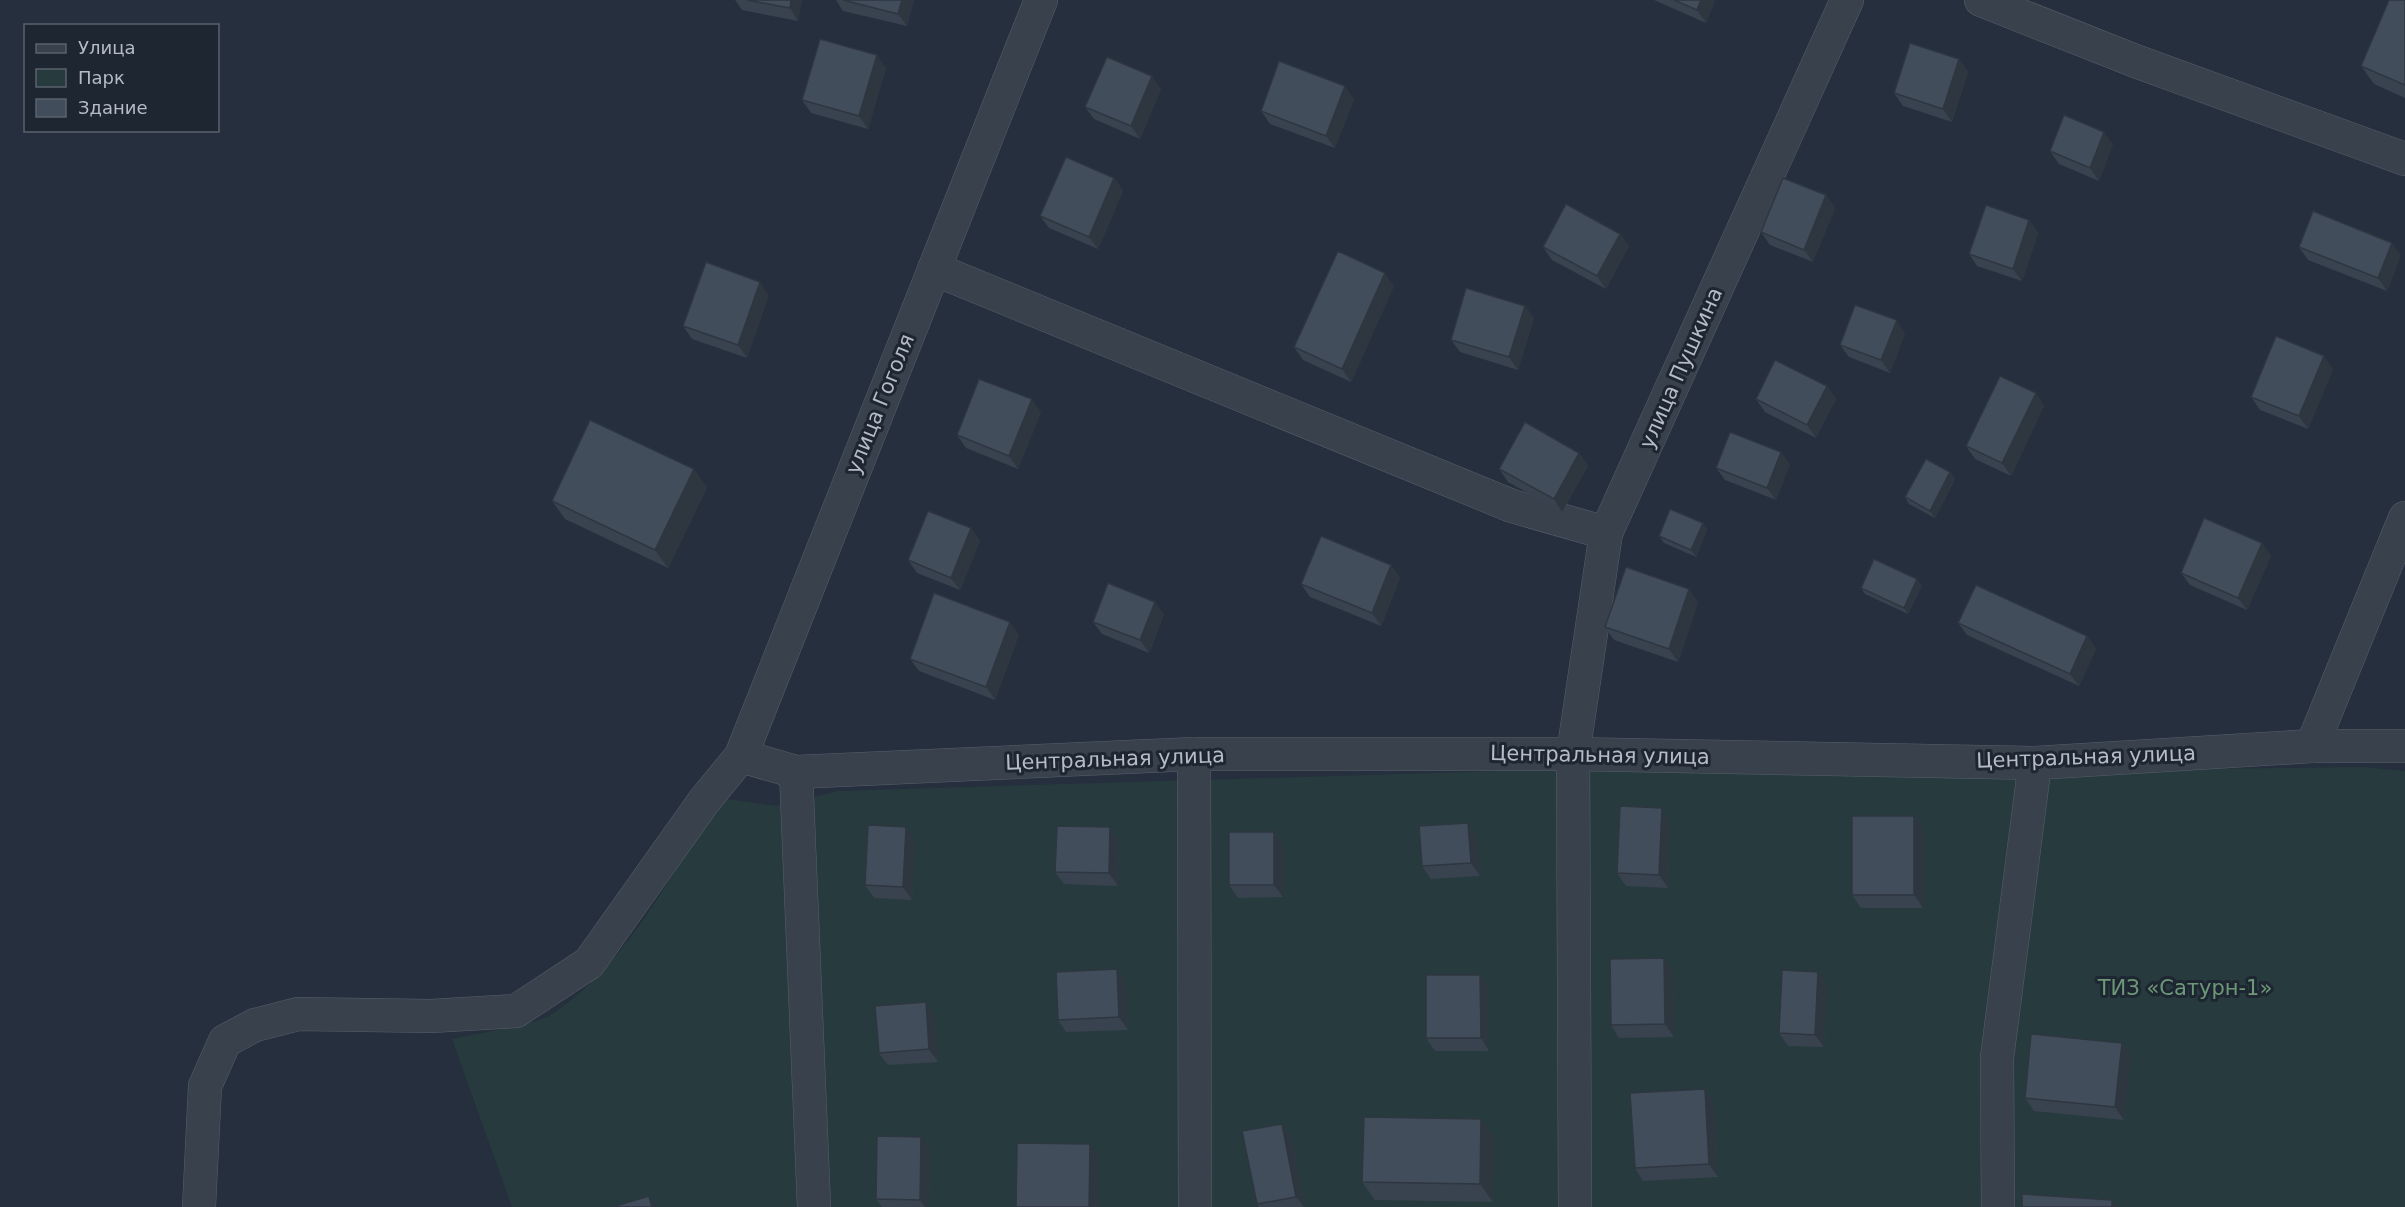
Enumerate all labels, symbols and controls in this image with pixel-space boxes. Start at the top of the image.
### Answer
legend [24,24,219,132]
text: Улица [78,37,135,58]
text: Парк [78,67,125,88]
text: Здание [78,97,148,118]
street label: улица Пушкина [1635,284,1727,452]
street label: улица Гоголя [841,330,919,478]
street label: Центральная улица [1490,741,1710,769]
street label: Центральная улица [1976,741,2196,773]
street label: Центральная улица [1005,743,1225,775]
park label: ТИЗ «Сатурн-1» [2097,976,2272,1000]

